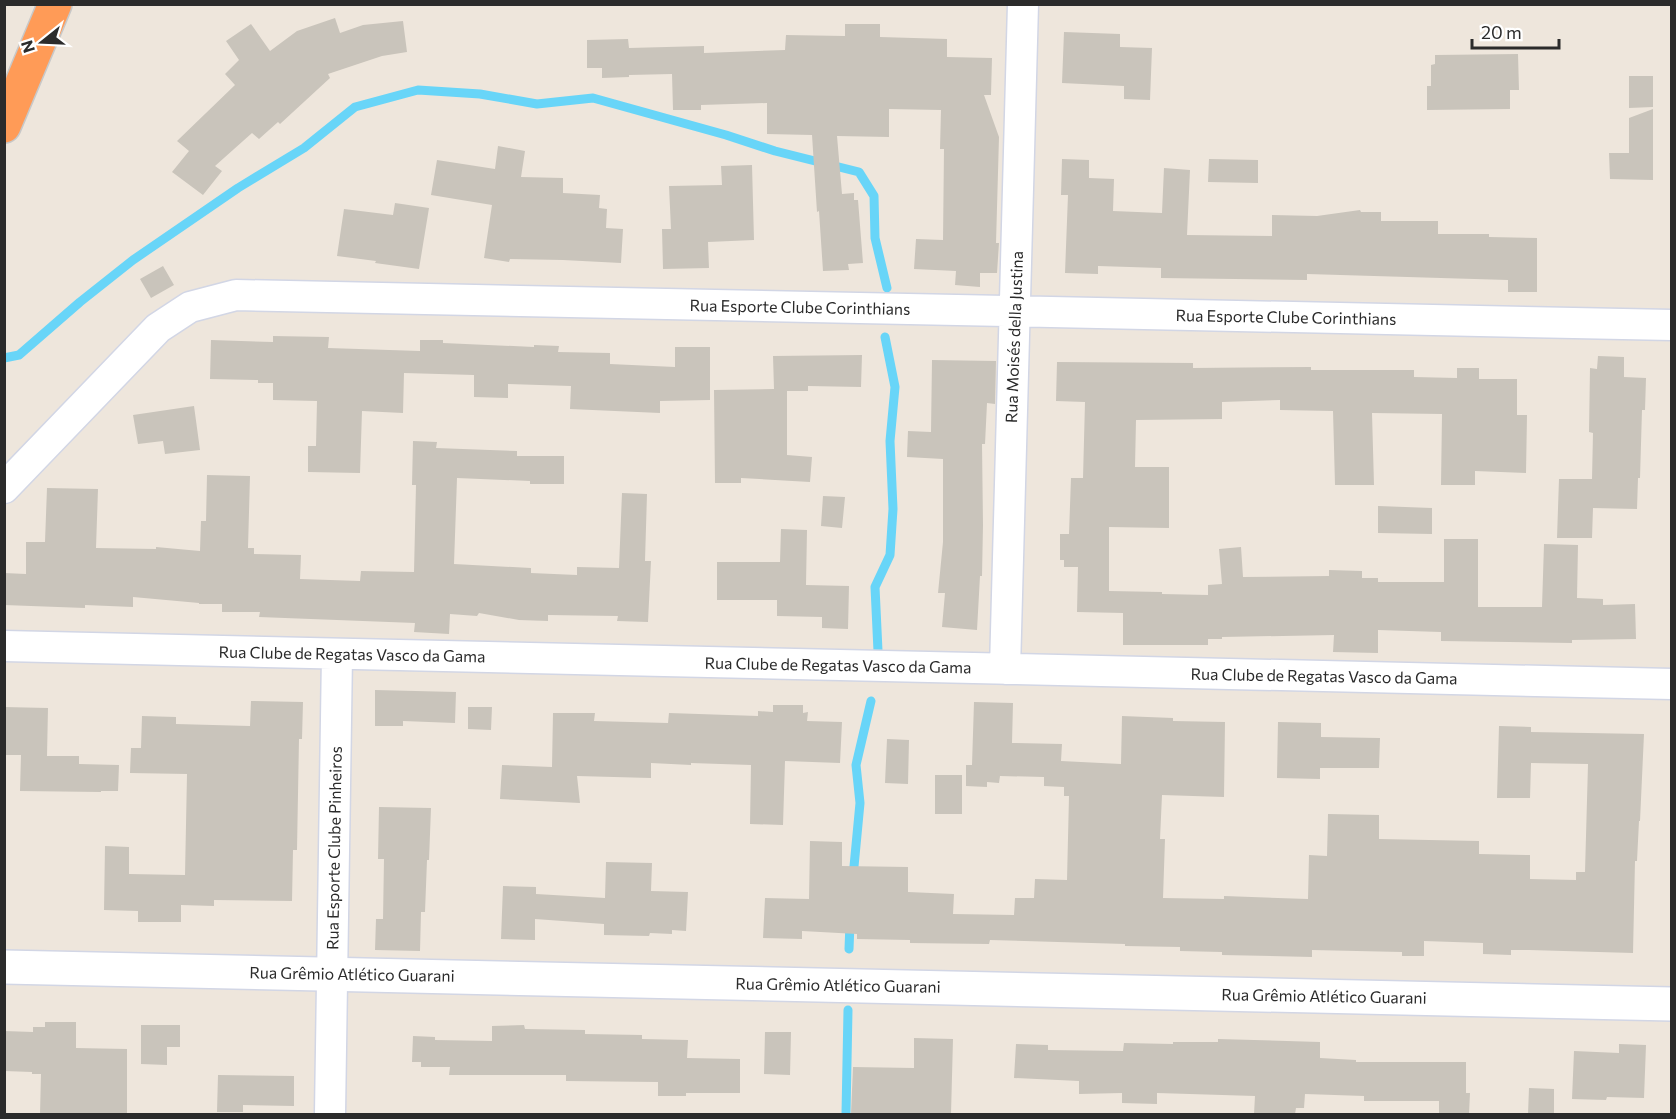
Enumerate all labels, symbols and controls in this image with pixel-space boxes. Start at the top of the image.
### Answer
north arrow [12,12,72,72]
scale bar [1472,12,1559,50]
text: 20 m [1481,21,1522,43]
text: N [16,38,38,55]
street label: Rua Moisés della Justina [1001,251,1026,423]
street label: Rua Esporte Clube Corinthians [689,295,911,318]
street label: Rua Esporte Clube Corinthians [1175,305,1397,328]
street label: Rua Clube de Regatas Vasco da Gama [218,642,486,665]
street label: Rua Clube de Regatas Vasco da Gama [704,653,972,676]
street label: Rua Clube de Regatas Vasco da Gama [1190,664,1458,687]
street label: Rua Esporte Clube Pinheiros [322,746,345,950]
street label: Rua Grêmio Atlético Guarani [249,962,455,985]
street label: Rua Grêmio Atlético Guarani [735,973,941,996]
street label: Rua Grêmio Atlético Guarani [1221,984,1427,1007]

